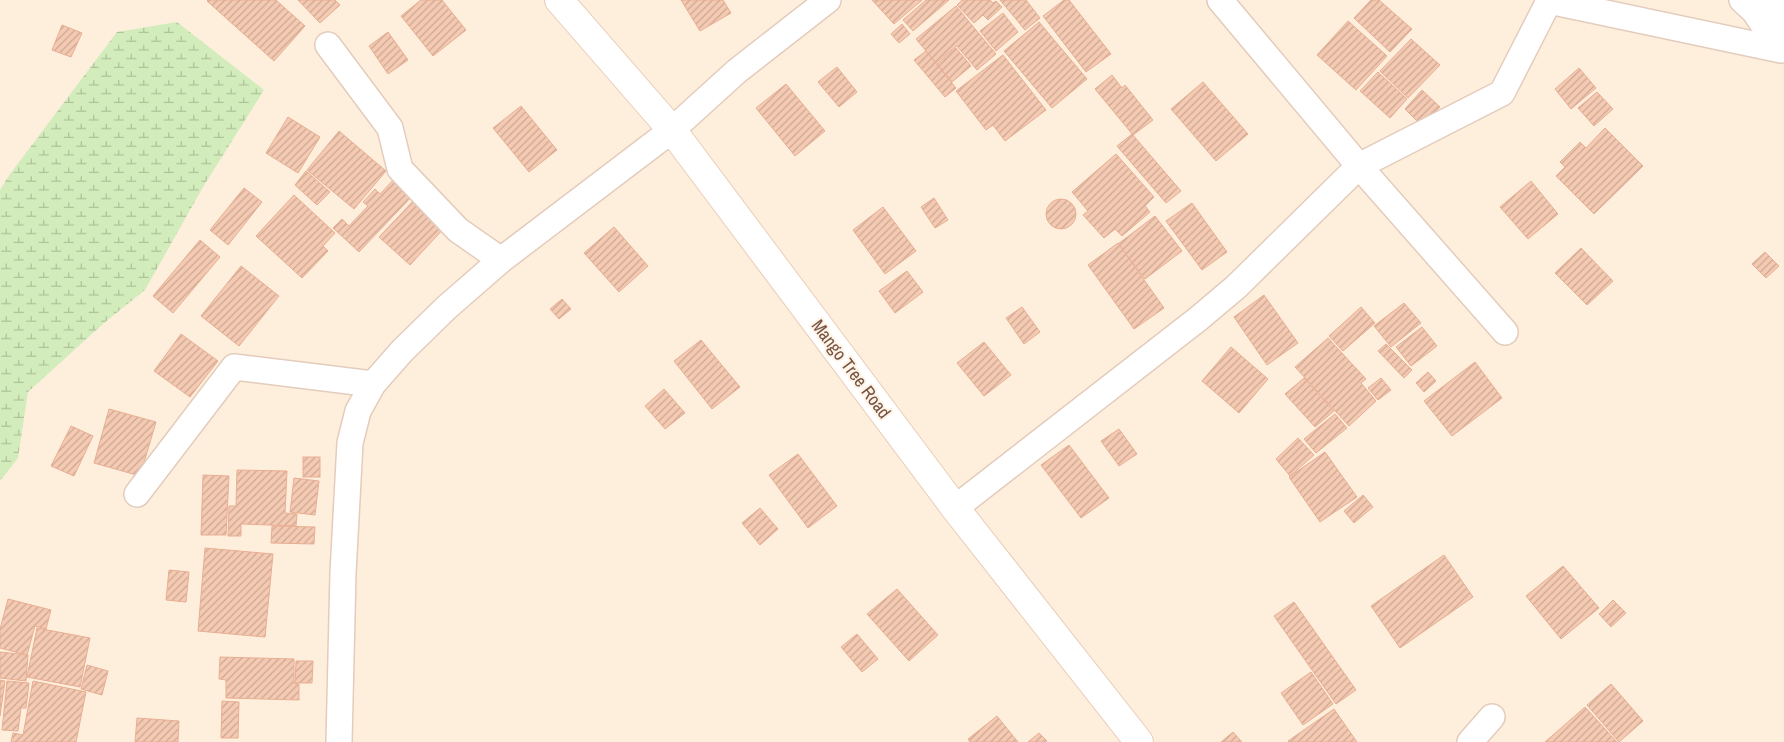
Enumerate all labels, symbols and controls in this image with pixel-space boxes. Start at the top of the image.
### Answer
street label: Mango Tree Road [806,314,897,423]

